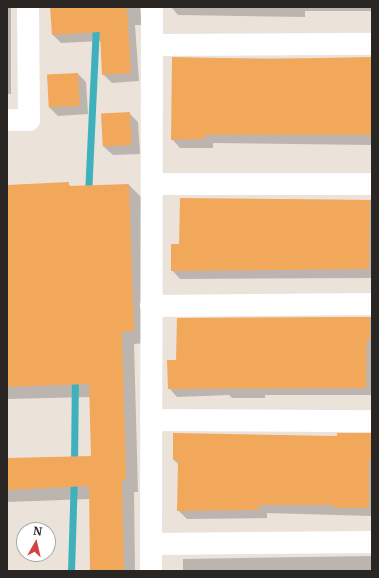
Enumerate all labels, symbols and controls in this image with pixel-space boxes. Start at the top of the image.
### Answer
north arrow [16,522,56,562]
text: N [32,524,43,539]

